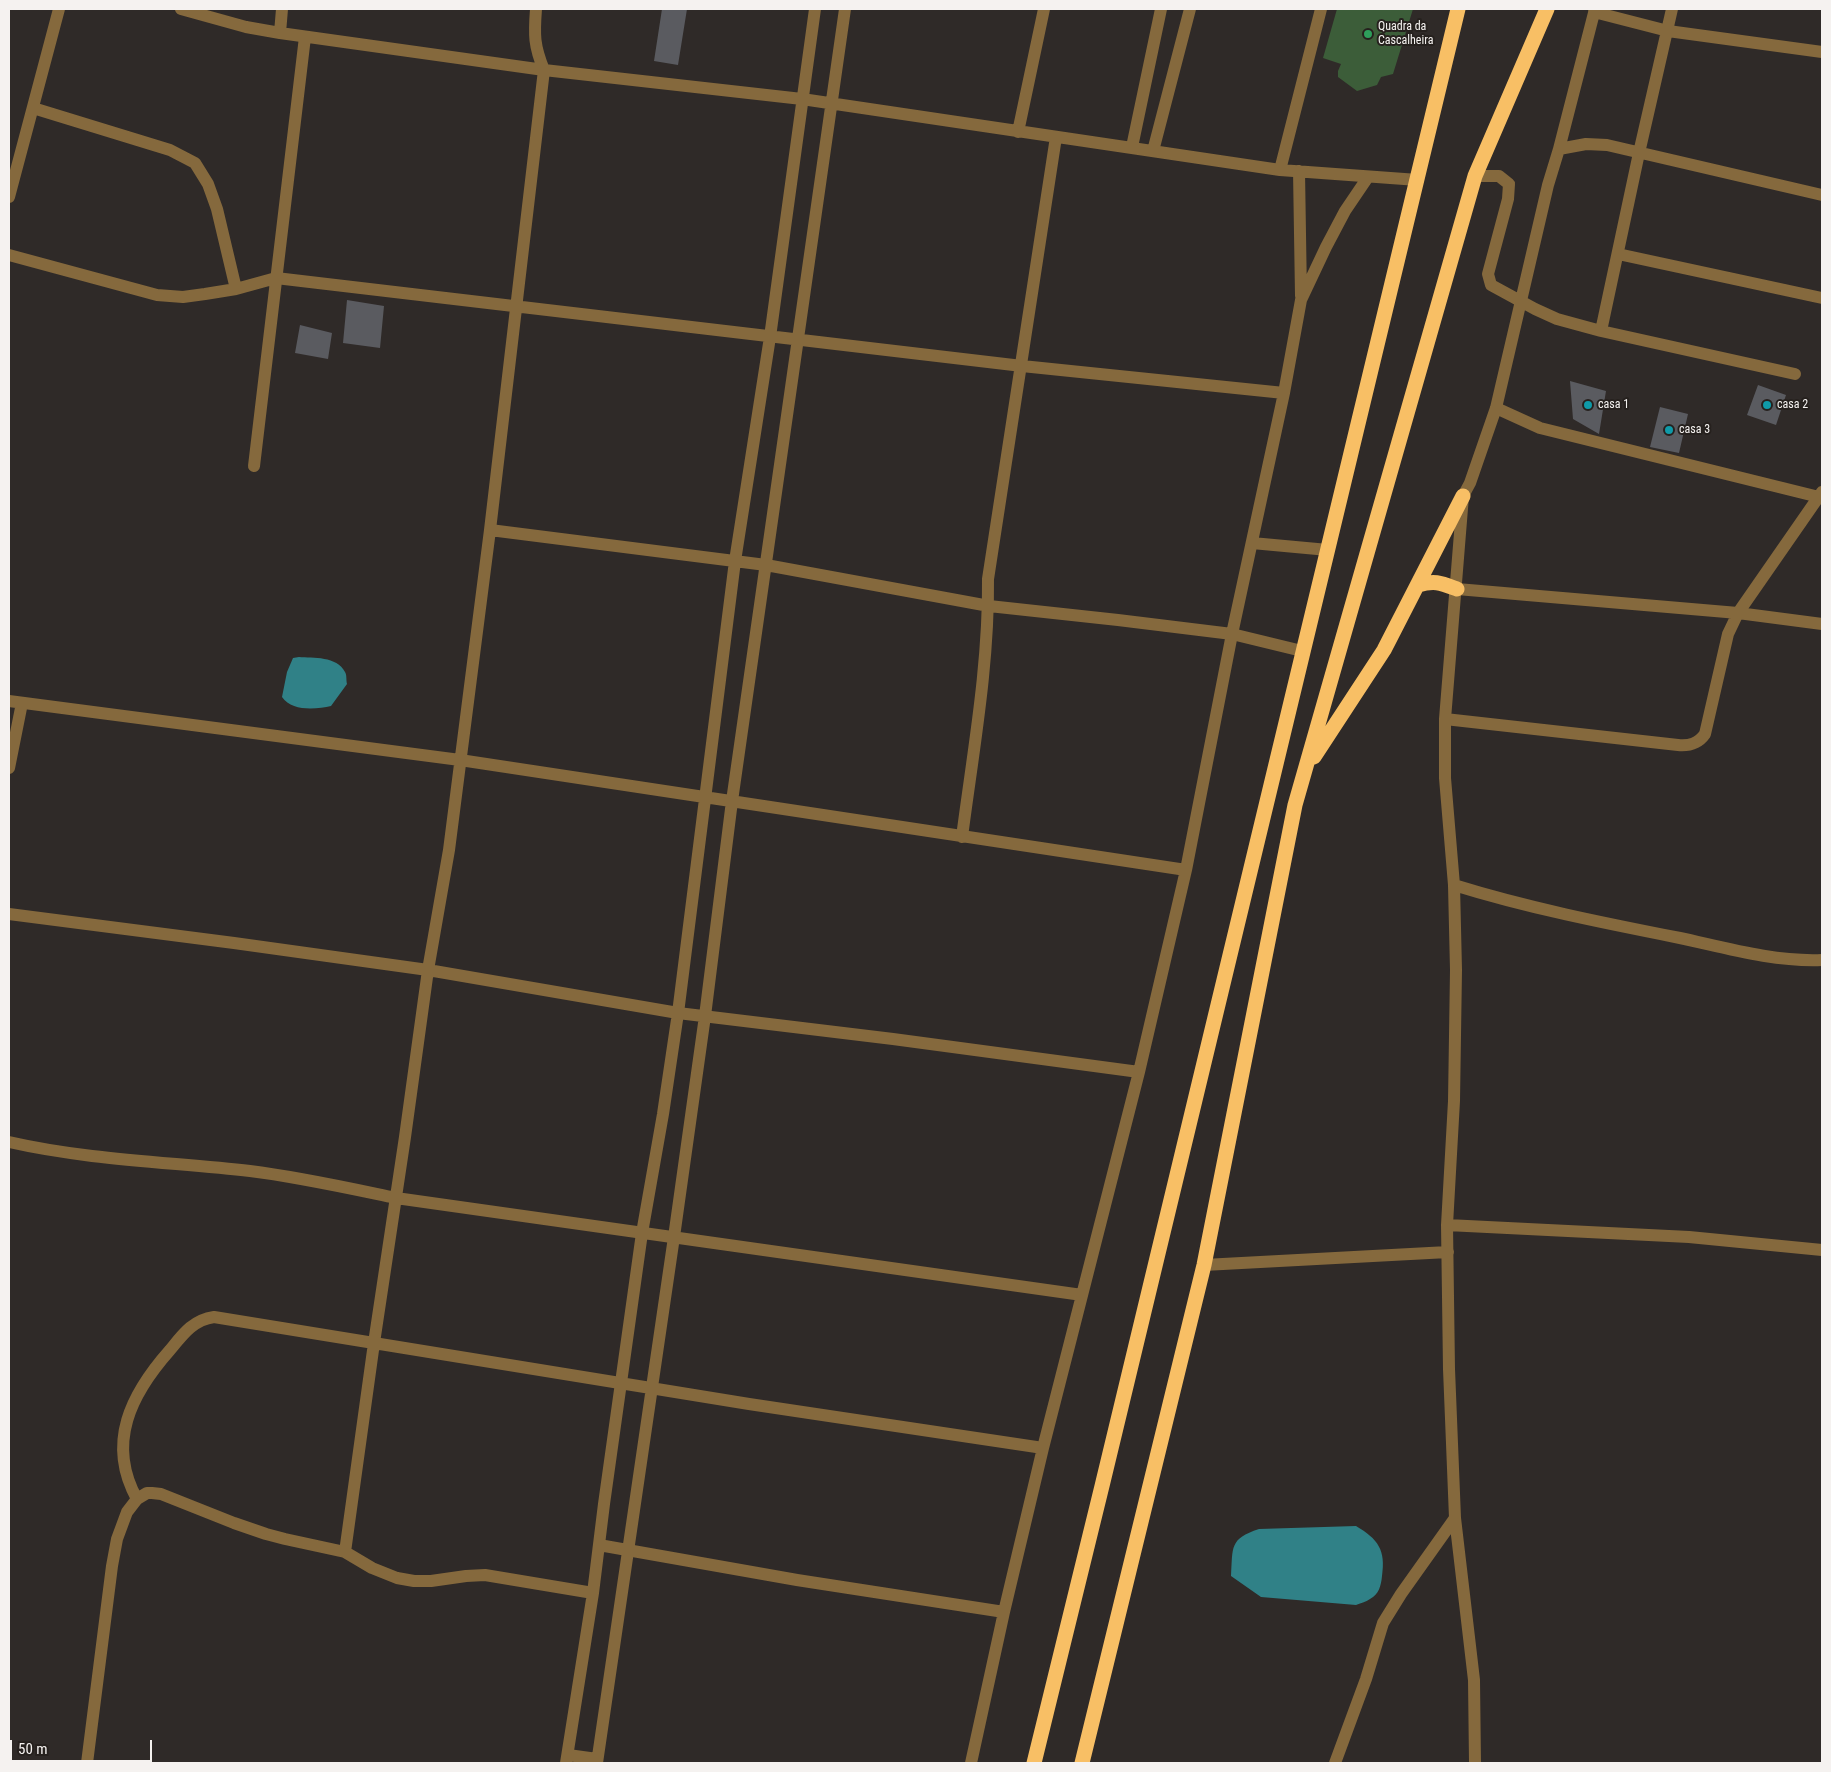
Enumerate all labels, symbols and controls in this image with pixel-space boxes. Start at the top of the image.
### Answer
place label: Quadra da Cascalheira [1378,20,1433,48]
marker: Quadra da Cascalheira [1362,28,1374,40]
place label: casa 1 [1598,398,1629,412]
place label: casa 2 [1777,398,1808,412]
marker: casa 1 [1582,399,1594,411]
marker: casa 2 [1761,399,1773,411]
place label: casa 3 [1679,423,1710,437]
marker: casa 3 [1663,424,1675,436]
scale bar [12,1730,155,1762]
text: 50 m [18,1740,48,1758]

